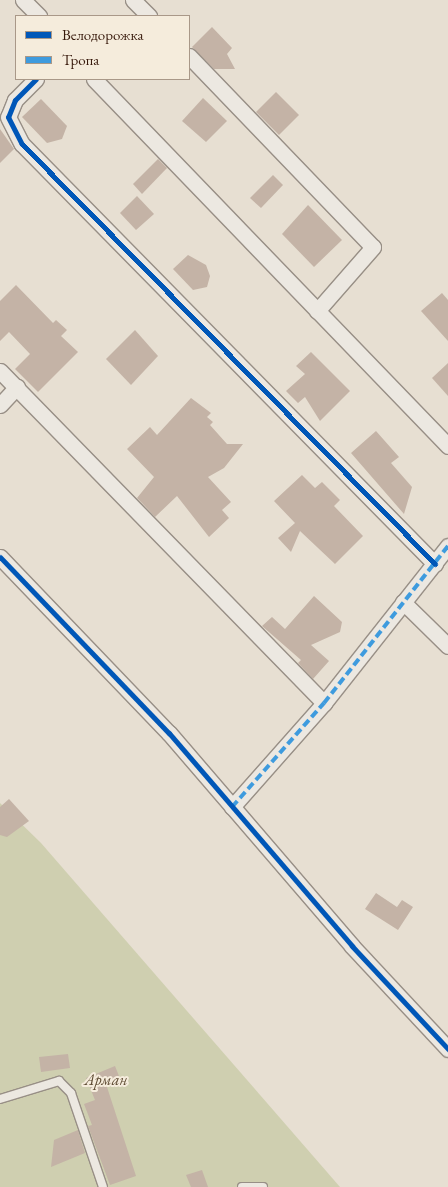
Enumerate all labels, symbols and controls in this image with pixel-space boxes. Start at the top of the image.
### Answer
legend [15,15,190,80]
text: Велодорожка [62,25,143,44]
text: Тропа [62,50,99,69]
park label: Арман [84,1070,128,1090]

